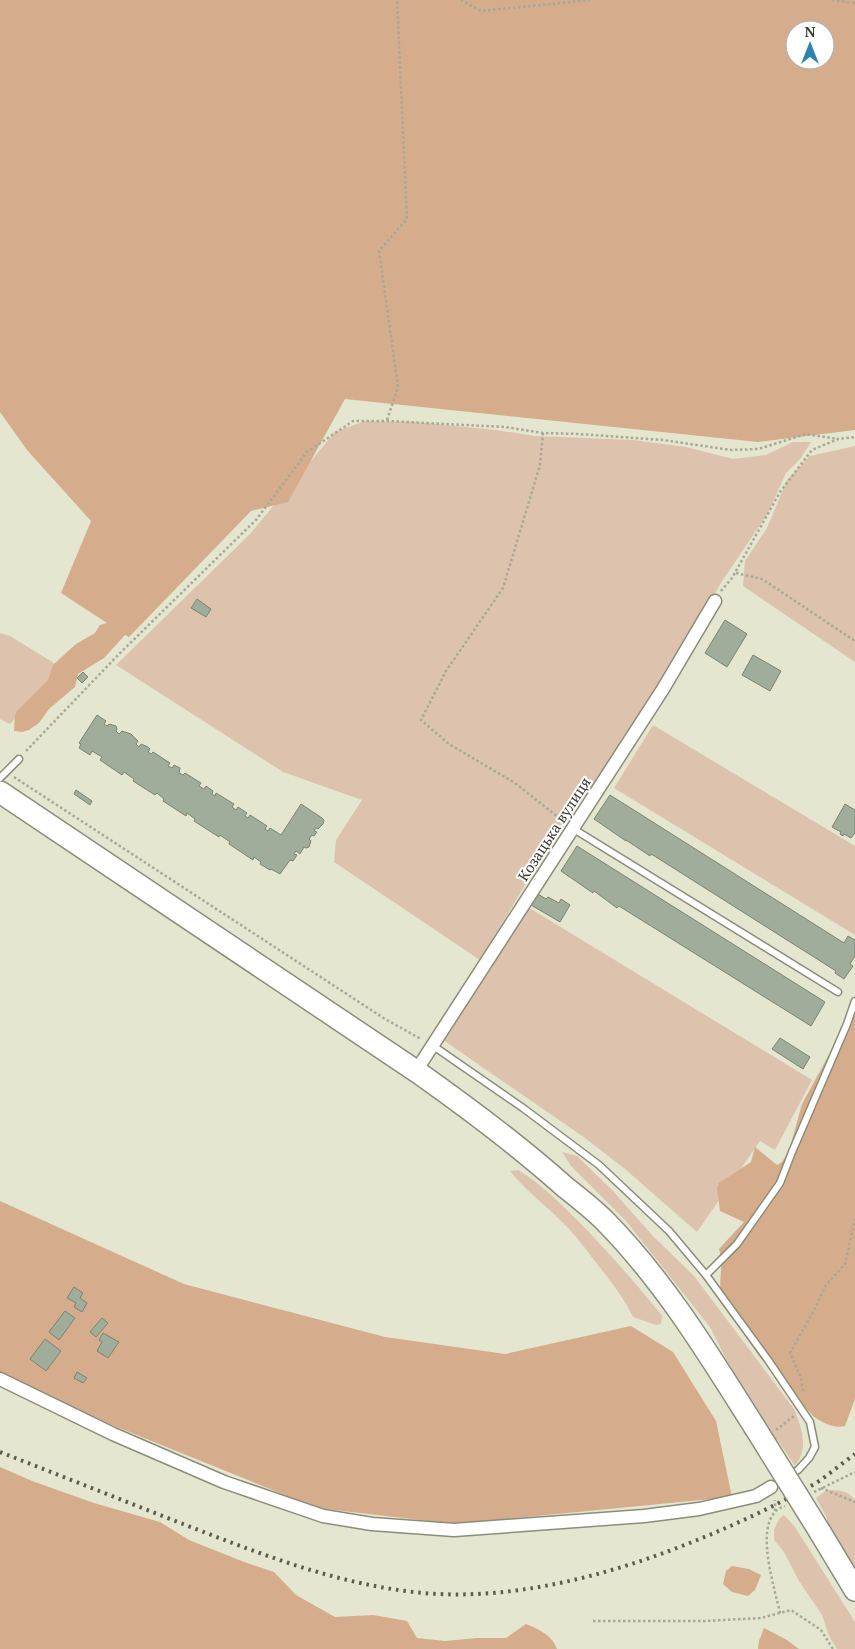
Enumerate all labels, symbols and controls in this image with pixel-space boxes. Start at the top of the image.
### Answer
north arrow [785,20,835,70]
text: N [804,22,816,41]
street label: Козацька вулиця [513,773,595,885]

